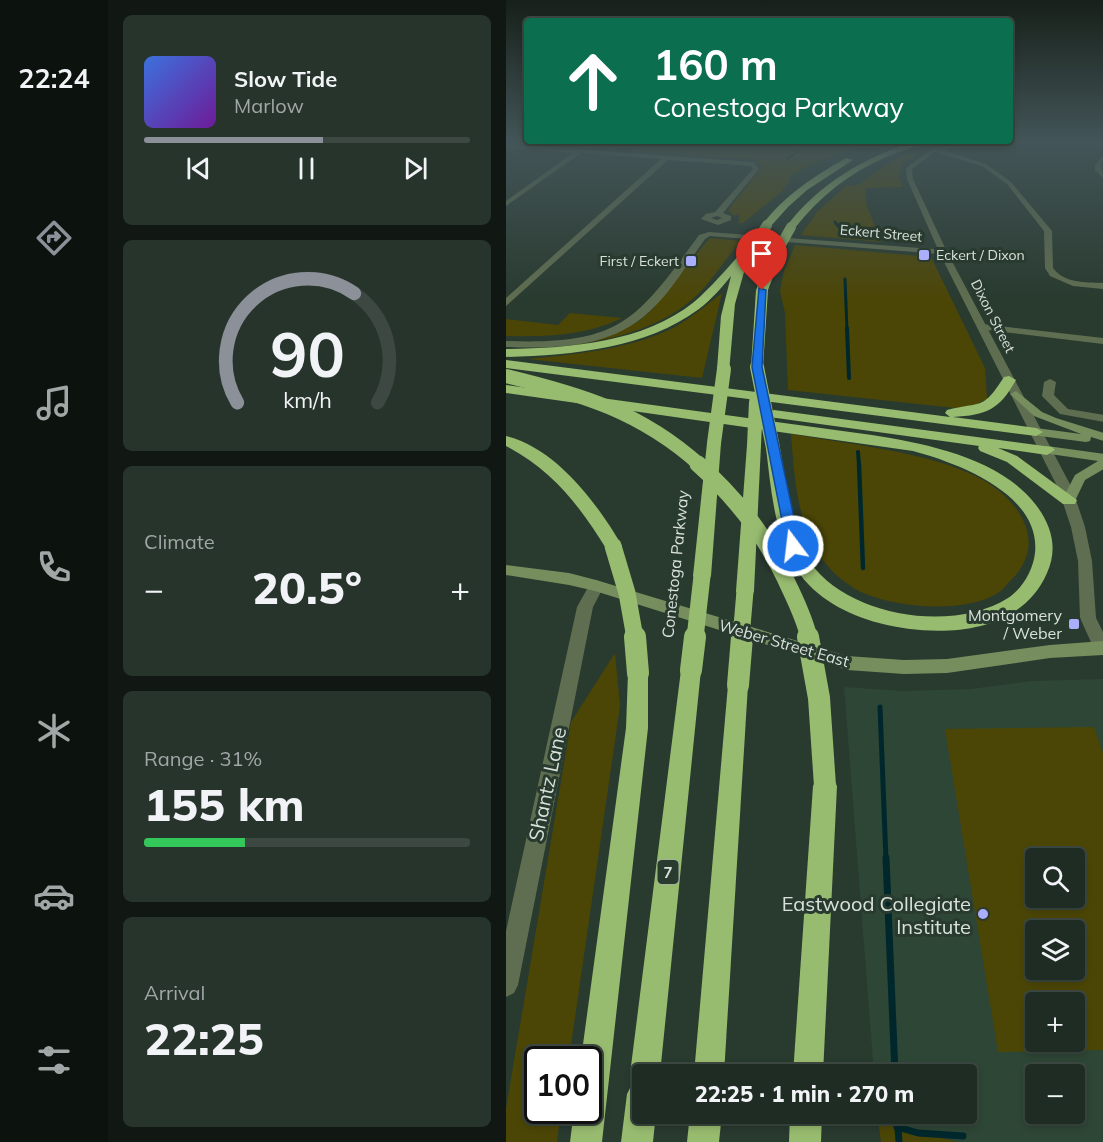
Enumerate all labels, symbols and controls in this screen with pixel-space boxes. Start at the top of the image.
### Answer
text: 160 m [653,38,778,91]
icon: ahead [554,42,632,120]
text: 22:24 [18,61,90,95]
text: Slow Tide [234,65,337,93]
text: Conestoga Parkway [653,90,904,124]
text: Marlow [234,93,304,118]
icon: previous [182,152,215,185]
icon: pause [290,152,323,185]
icon: next [399,152,432,185]
icon: directions [33,217,75,259]
street label: Eckert Street [839,220,923,246]
pin [736,228,787,290]
icon: arrive [745,237,778,270]
place label: Eckert / Dixon [936,246,1025,264]
marker: Eckert / Dixon [917,248,931,262]
place label: First / Eckert [600,252,679,270]
marker: First / Eckert [684,254,698,268]
street label: Dixon Street [967,276,1019,356]
text: 90 [270,314,344,393]
icon: music [33,382,75,424]
text: km/h [283,386,331,413]
street label: Conestoga Parkway [657,489,693,639]
position arrow [761,514,825,578]
text: Climate [144,529,215,554]
icon: phone [33,546,75,588]
text: 20.5° [252,559,362,615]
text: − [144,568,164,609]
text: + [450,568,470,609]
place label: Montgomery / Weber [968,605,1062,643]
street label: Weber Street East [717,615,852,671]
marker: Montgomery / Weber [1067,617,1081,631]
icon: climate [33,710,75,752]
street label: Shantz Lane [523,725,571,843]
text: Range · 31% [144,746,262,771]
text: 155 km [144,776,305,832]
map controls [1025,848,1085,1124]
button: search [1025,848,1085,908]
road number: 7 [658,860,678,884]
icon: car [33,875,75,917]
place label: Eastwood Collegiate Institute [782,891,971,939]
marker: Eastwood Collegiate Institute [976,907,990,921]
button: layers [1025,920,1085,980]
text: Arrival [144,980,205,1005]
button: + [1025,992,1085,1052]
text: 22:25 [144,1010,264,1066]
icon: filters [33,1039,75,1081]
speed limit sign: 100 [524,1046,602,1124]
button: − [1025,1064,1085,1124]
text: 22:25 · 1 min · 270 m [695,1080,914,1108]

